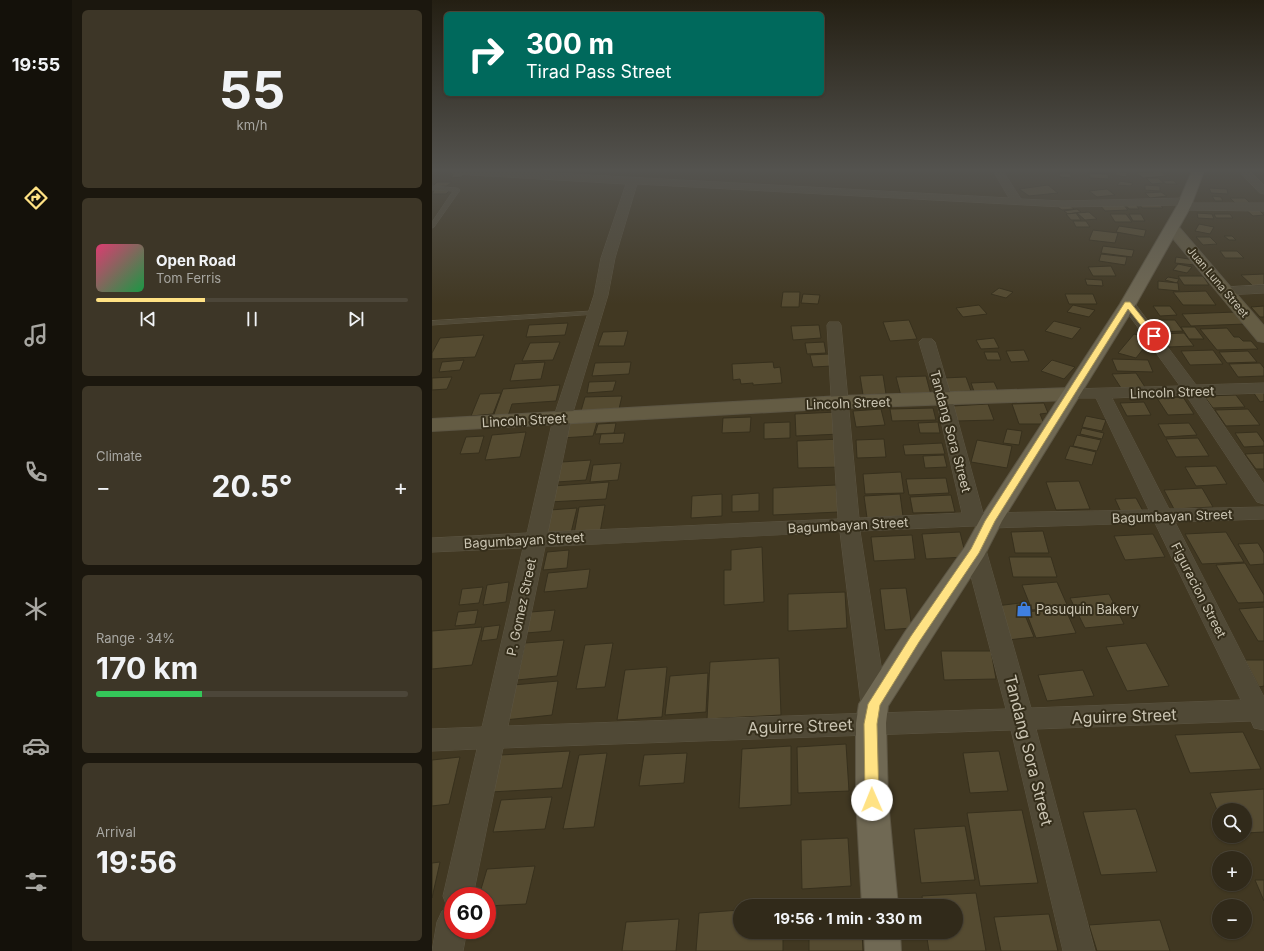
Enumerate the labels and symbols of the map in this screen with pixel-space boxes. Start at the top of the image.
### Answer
street label: Juan Luna Street [1184,244,1252,321]
pin [1137,319,1171,353]
street label: Tandang Sora Street [927,368,975,494]
street label: Lincoln Street [1129,383,1215,401]
street label: Lincoln Street [805,394,891,412]
street label: Lincoln Street [481,410,567,430]
street label: Bagumbayan Street [1111,506,1233,526]
street label: Bagumbayan Street [787,514,909,536]
street label: Bagumbayan Street [463,529,585,551]
street label: Figuracion Street [1168,540,1230,640]
street label: P. Gomez Street [503,557,539,657]
shop icon: Pasuquin Bakery [1015,600,1033,618]
place label: Pasuquin Bakery [1036,601,1139,617]
street label: Tandang Sora Street [1001,673,1057,827]
street label: Aguirre Street [1071,704,1177,728]
street label: Aguirre Street [747,714,853,738]
position arrow [851,779,893,821]
speed limit sign: 60 [444,887,496,939]

